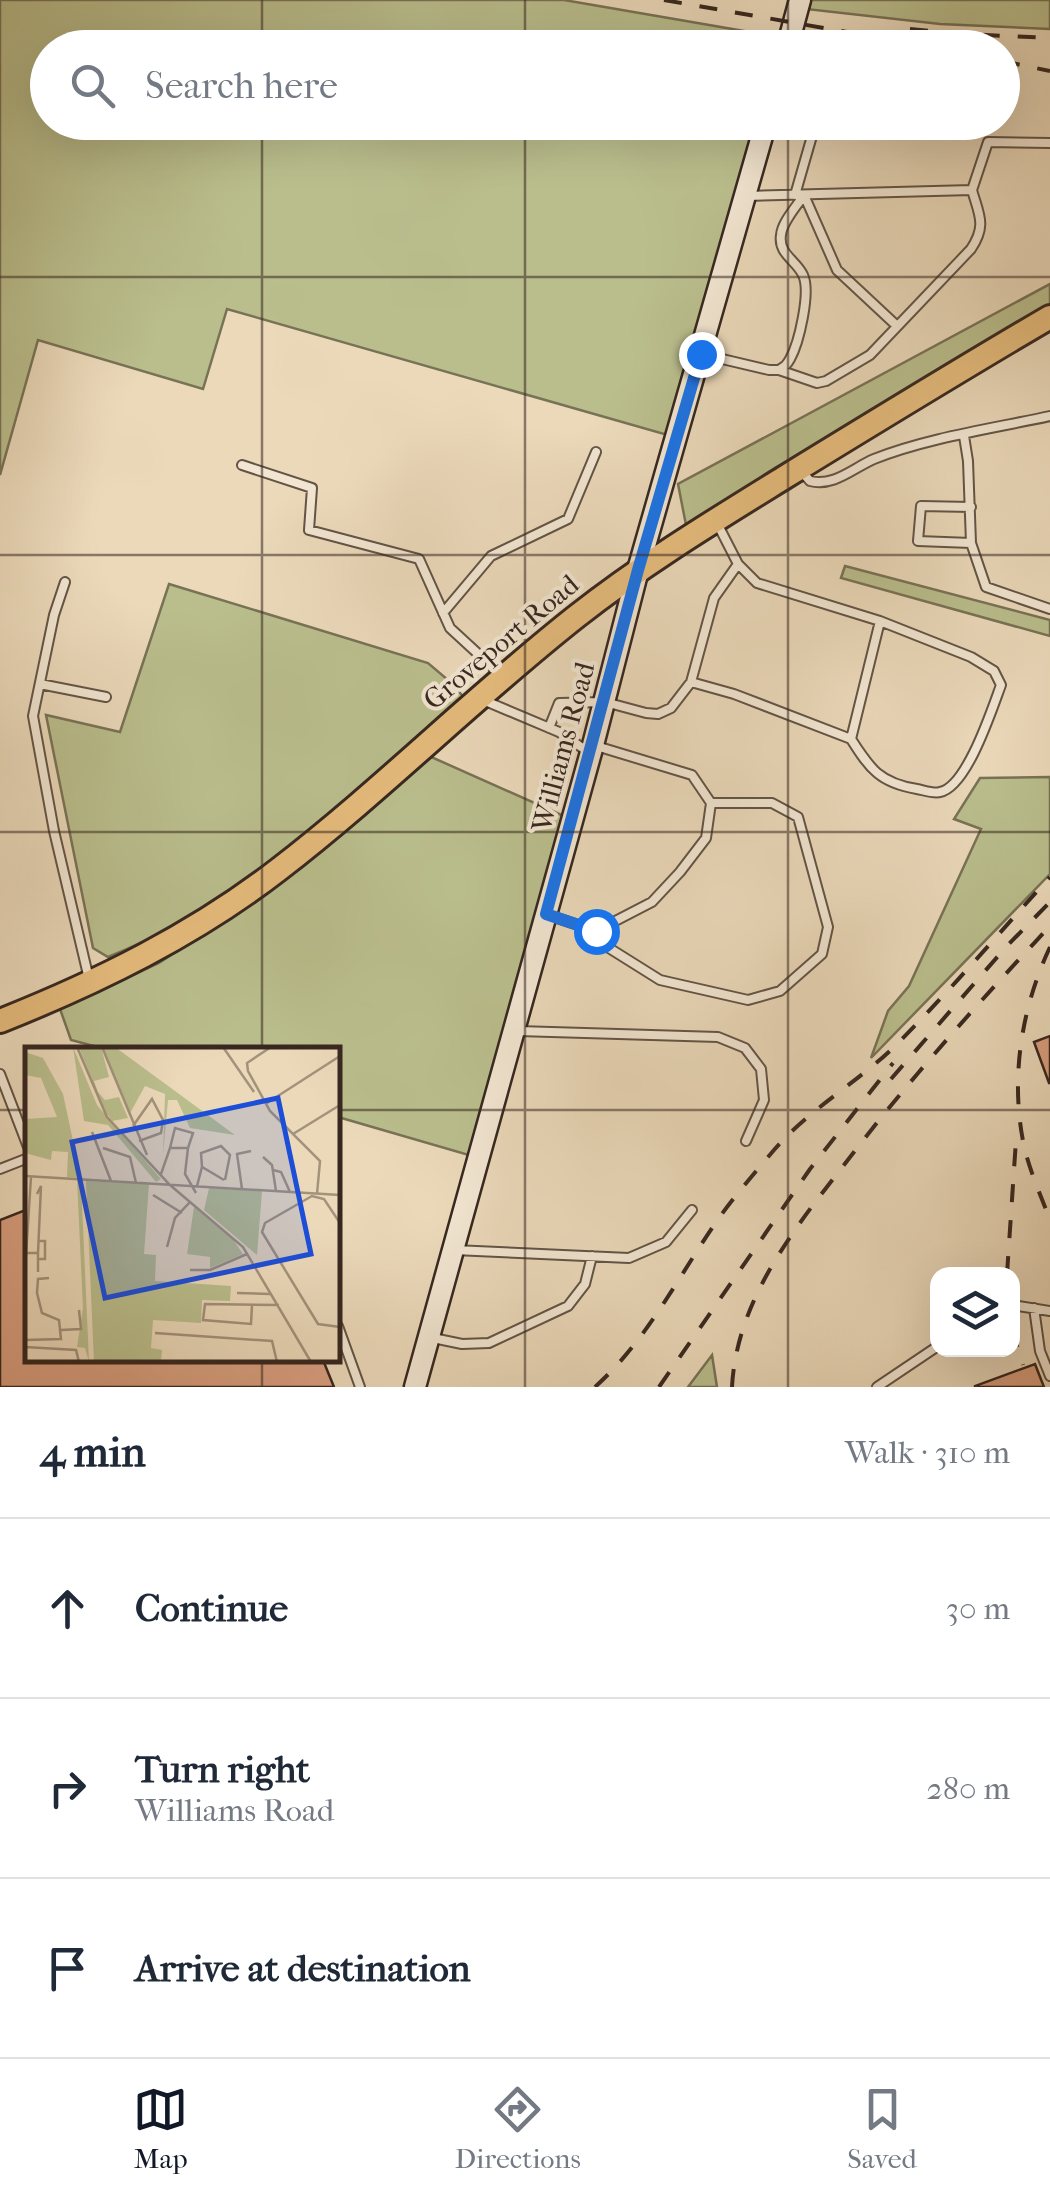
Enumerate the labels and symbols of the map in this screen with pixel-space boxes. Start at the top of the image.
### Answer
route end [679,332,725,378]
street label: Groveport Road [417,567,586,716]
street label: Williams Road [524,658,602,836]
route start [574,909,620,955]
inset map [25,1047,340,1362]

